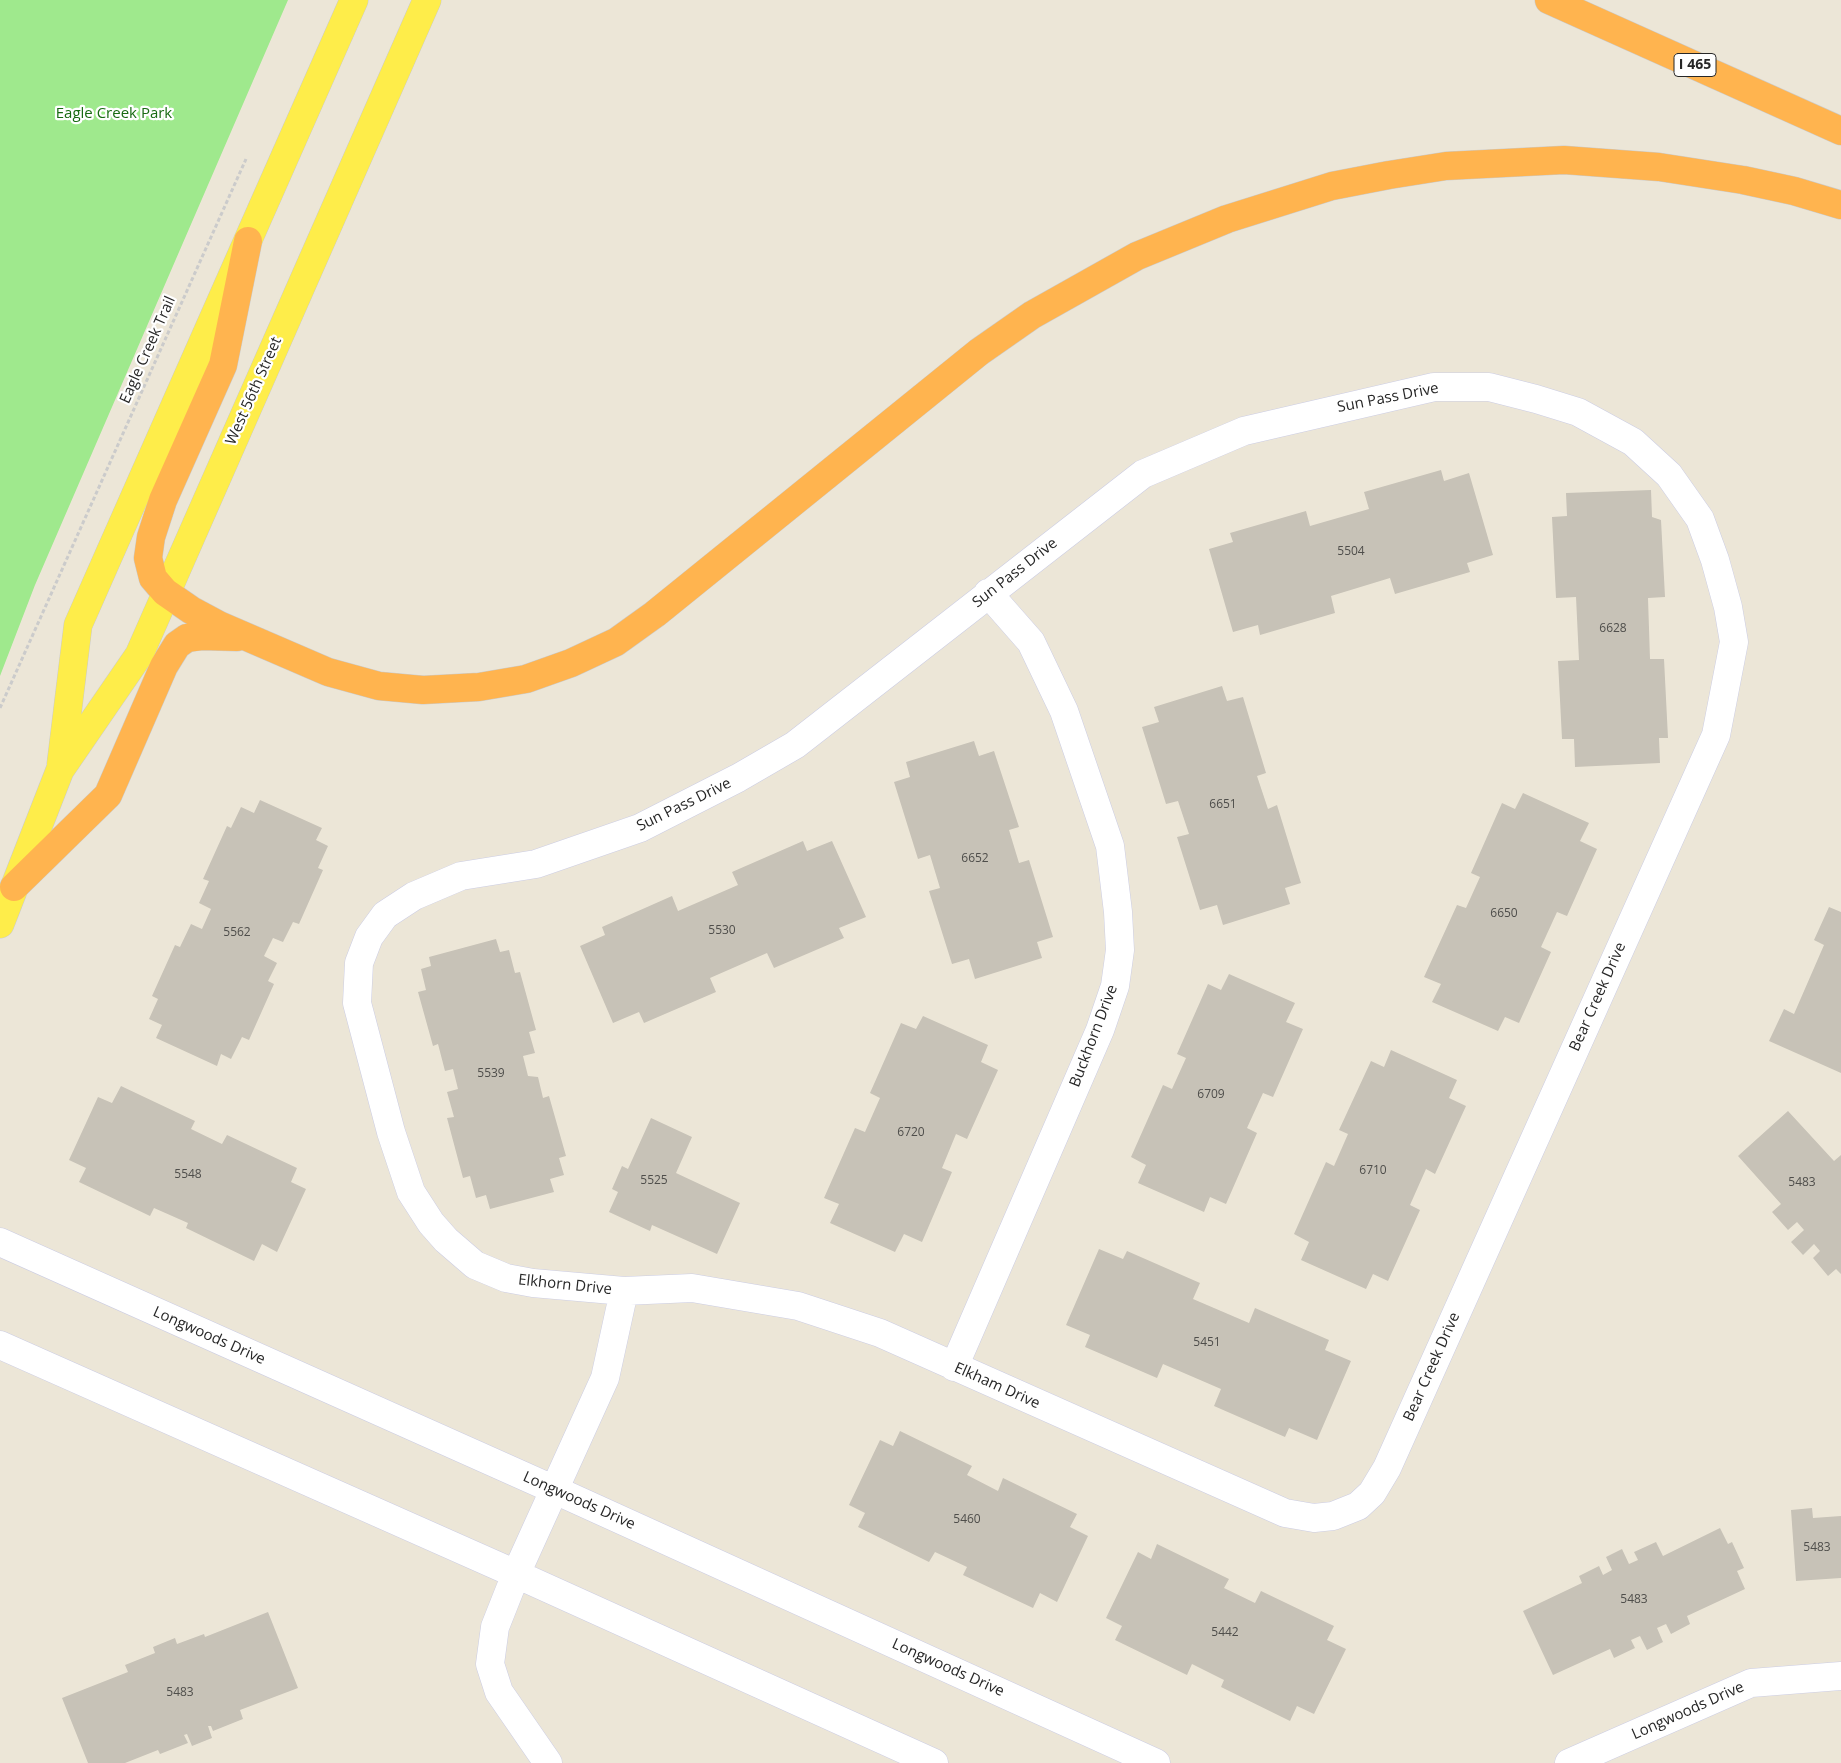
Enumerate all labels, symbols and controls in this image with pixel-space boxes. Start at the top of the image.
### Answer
road number: I 465 [1674,54,1716,76]
park label: Eagle Creek Park [56,105,172,123]
street label: Eagle Creek Trail [116,294,180,406]
street label: West 56th Street [222,334,286,448]
street label: Sun Pass Drive [1336,379,1440,417]
street label: Sun Pass Drive [969,534,1061,612]
house number: 5504 [1337,545,1365,559]
house number: 6628 [1599,622,1627,636]
street label: Sun Pass Drive [634,774,734,836]
house number: 6651 [1209,798,1237,812]
house number: 6652 [961,852,989,866]
house number: 6650 [1490,907,1518,921]
house number: 5530 [708,924,736,938]
house number: 5562 [223,926,251,940]
street label: Bear Creek Drive [1566,940,1630,1054]
street label: Buckhorn Drive [1066,982,1122,1090]
house number: 5539 [477,1067,505,1081]
house number: 6709 [1197,1088,1225,1102]
house number: 6720 [897,1126,925,1140]
house number: 6710 [1359,1164,1387,1178]
house number: 5548 [174,1168,202,1182]
house number: 5525 [640,1174,668,1188]
house number: 5483 [1788,1176,1816,1190]
street label: Elkhorn Drive [517,1271,613,1299]
street label: Longwoods Drive [150,1303,268,1369]
street label: Bear Creek Drive [1400,1310,1464,1424]
house number: 5451 [1193,1336,1221,1350]
street label: Elkham Drive [951,1359,1043,1413]
street label: Longwoods Drive [520,1468,638,1534]
house number: 5460 [953,1513,981,1527]
house number: 5483 [1803,1541,1831,1555]
house number: 5483 [1620,1593,1648,1607]
house number: 5442 [1211,1626,1239,1640]
street label: Longwoods Drive [889,1635,1007,1701]
street label: Longwoods Drive [1629,1678,1747,1744]
house number: 5483 [166,1686,194,1700]

